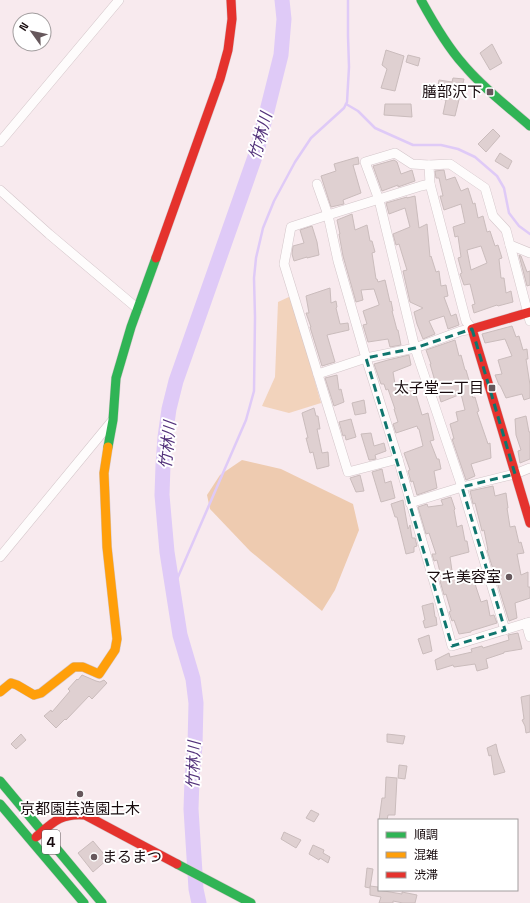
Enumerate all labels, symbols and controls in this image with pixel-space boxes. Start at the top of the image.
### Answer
north arrow [12,12,52,52]
text: N [16,20,31,33]
place label: 膳部沢下 [422,82,482,101]
marker: 膳部沢下 [485,87,495,97]
water label: 竹林川 [244,108,277,162]
place label: 太子堂二丁目 [394,378,484,397]
marker: 太子堂二丁目 [487,383,497,393]
water label: 竹林川 [155,418,181,470]
place label: マキ美容室 [426,567,501,586]
marker: マキ美容室 [504,572,514,582]
water label: 竹林川 [182,739,205,789]
marker: 京都園芸造園土木 [75,789,85,799]
place label: 京都園芸造園土木 [20,799,140,818]
legend [378,819,518,891]
text: 順調 [414,827,438,843]
road number: 4 [42,830,60,854]
place label: まるまつ [102,847,162,866]
text: 混雑 [414,847,438,863]
marker: まるまつ [89,852,99,862]
text: 渋滞 [414,867,438,883]

